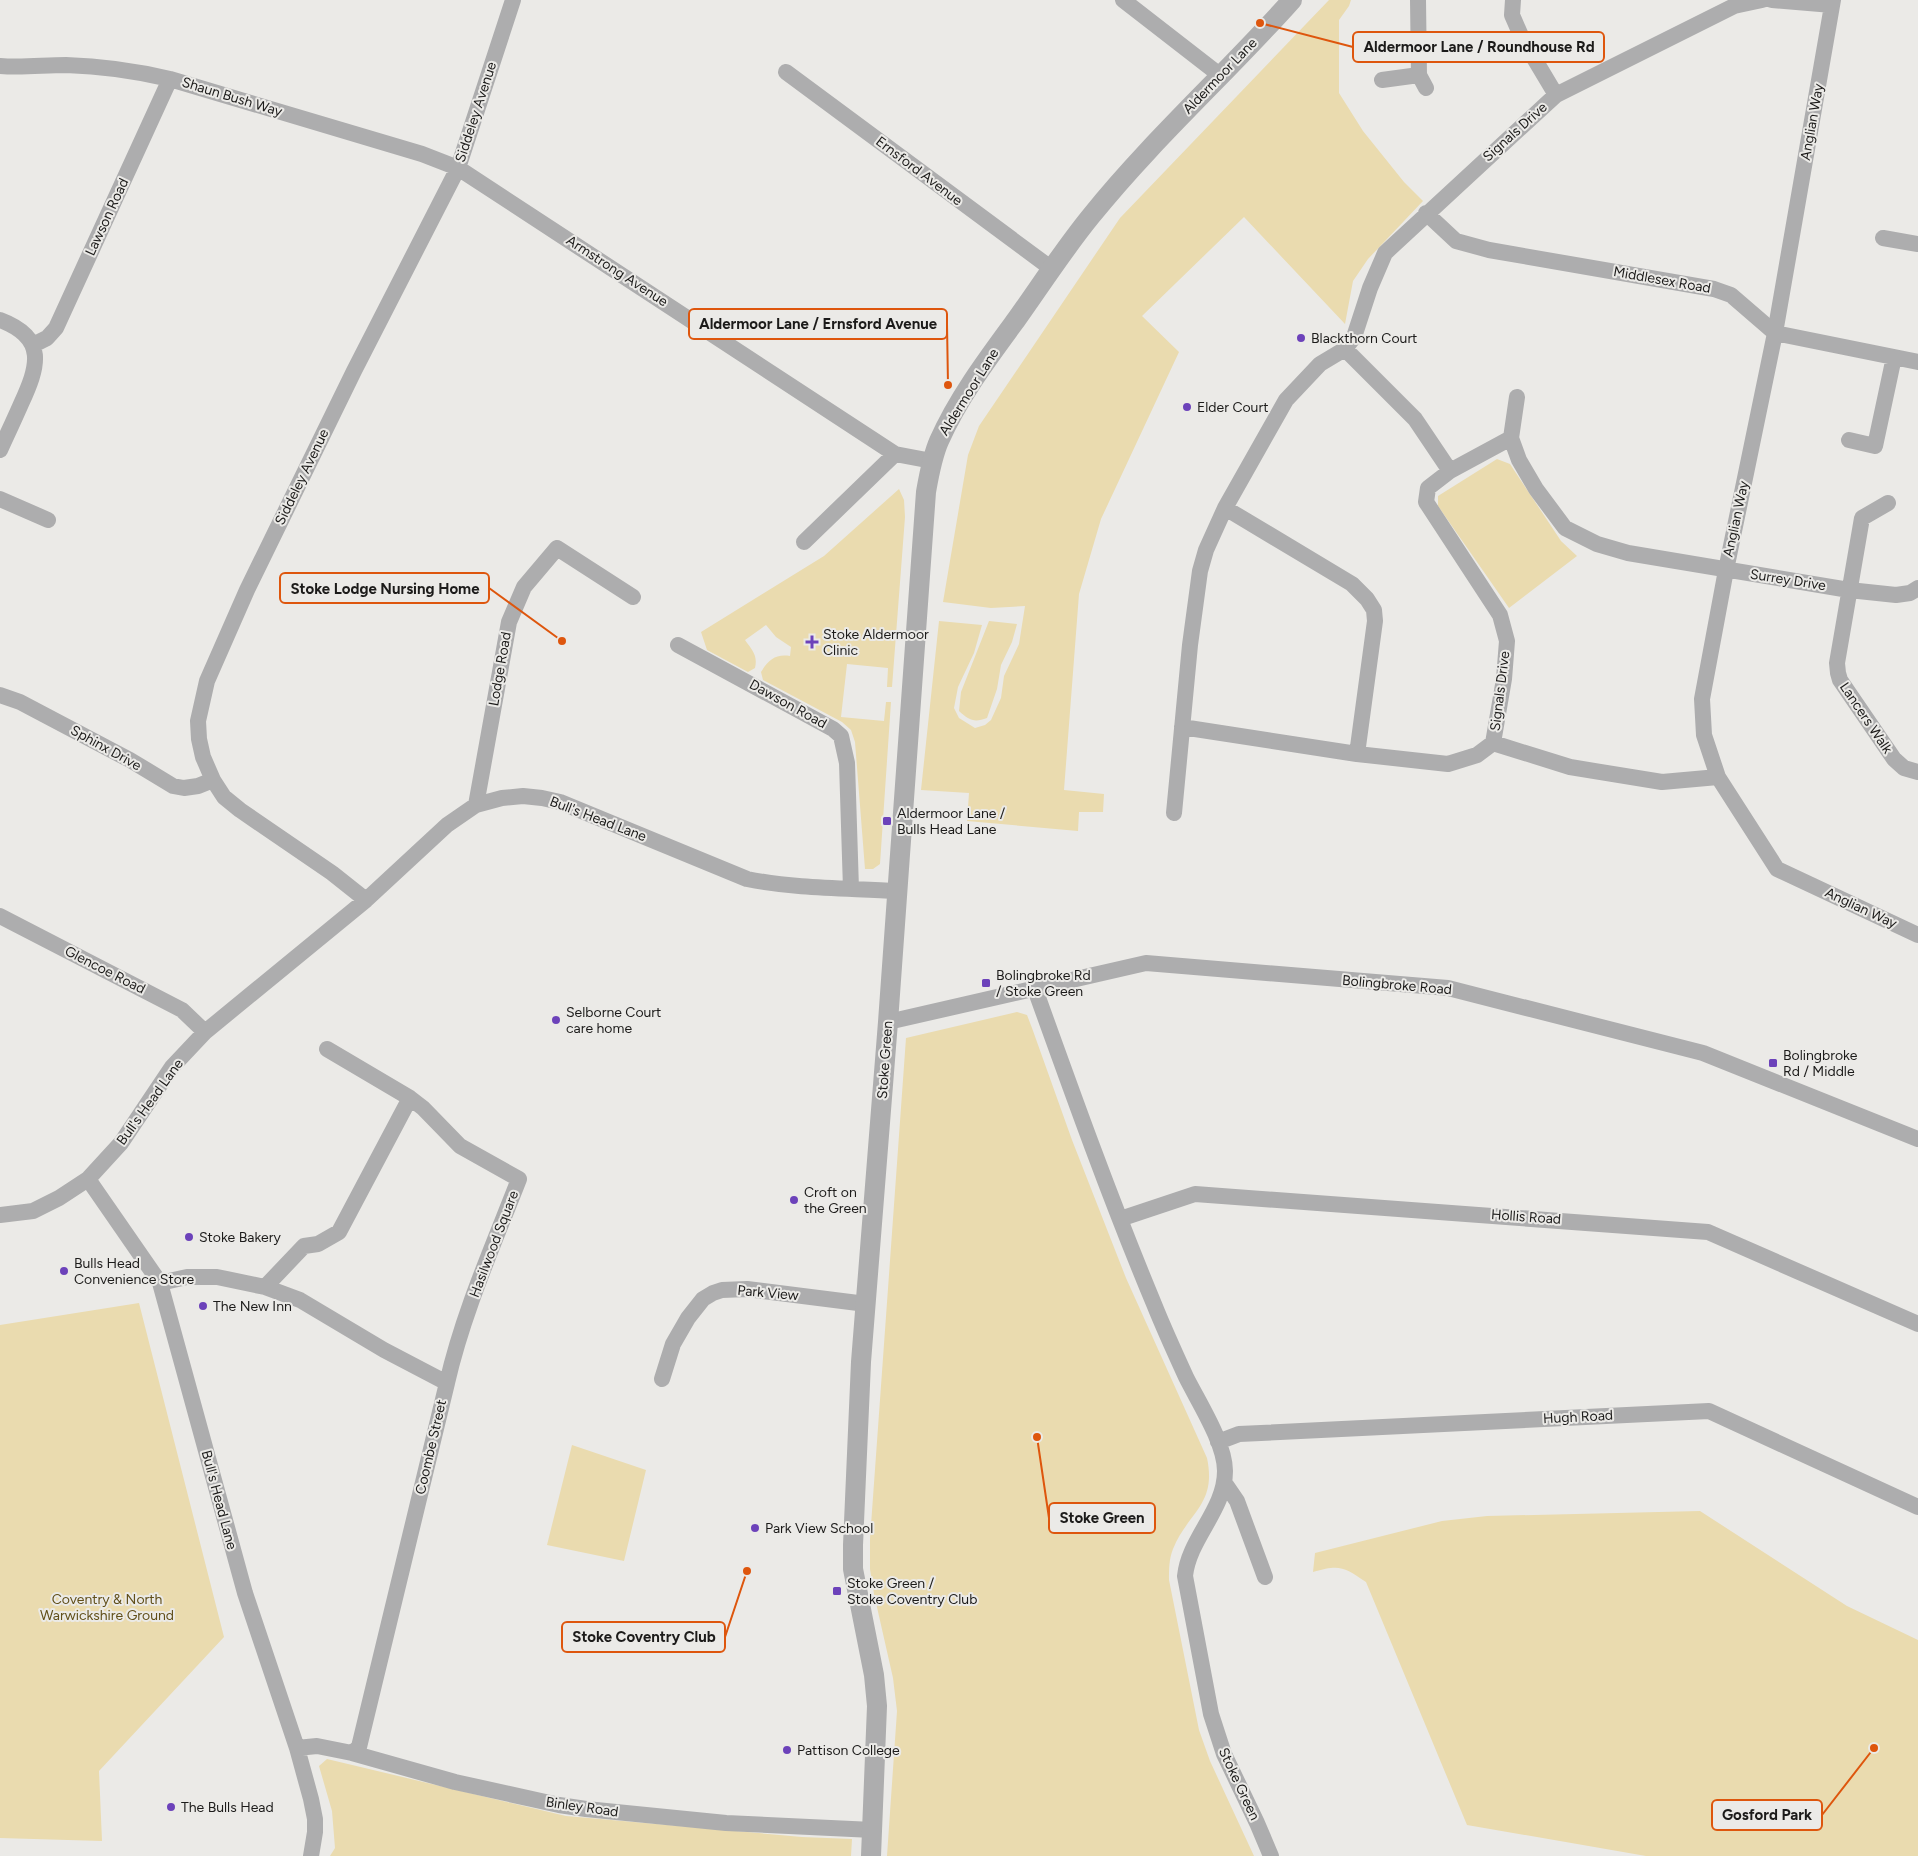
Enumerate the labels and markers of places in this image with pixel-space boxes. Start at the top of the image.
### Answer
callout: Aldermoor Lane / Roundhouse Rd [1353,32,1604,62]
callout: Aldermoor Lane / Ernsford Avenue [689,309,947,339]
place label: Blackthorn Court [1311,330,1417,347]
marker: Blackthorn Court [1295,332,1307,344]
place label: Elder Court [1197,399,1268,416]
marker: Elder Court [1181,401,1193,413]
callout: Stoke Lodge Nursing Home [280,573,489,603]
place label: Stoke Aldermoor Clinic [823,626,929,659]
marker: Stoke Aldermoor Clinic [805,635,819,649]
place label: Aldermoor Lane / Bulls Head Lane [897,805,1006,838]
marker: Aldermoor Lane / Bulls Head Lane [881,815,893,827]
place label: Bolingbroke Rd / Stoke Green [996,967,1091,1000]
marker: Bolingbroke Rd / Stoke Green [980,977,992,989]
place label: Selborne Court care home [566,1004,661,1037]
marker: Selborne Court care home [550,1014,562,1026]
place label: Bolingbroke Rd / Middle [1783,1047,1858,1080]
marker: Bolingbroke Rd / Middle [1767,1057,1779,1069]
place label: Croft on the Green [804,1184,867,1217]
marker: Croft on the Green [788,1194,800,1206]
place label: Stoke Bakery [199,1229,281,1246]
marker: Stoke Bakery [183,1231,195,1243]
place label: Bulls Head Convenience Store [74,1255,195,1288]
marker: Bulls Head Convenience Store [58,1265,70,1277]
place label: The New Inn [213,1298,292,1315]
marker: The New Inn [197,1300,209,1312]
callout: Stoke Green [1049,1503,1155,1533]
place label: Park View School [765,1520,873,1537]
marker: Park View School [749,1522,761,1534]
place label: Stoke Green / Stoke Coventry Club [847,1575,977,1608]
marker: Stoke Green / Stoke Coventry Club [831,1585,843,1597]
callout: Stoke Coventry Club [562,1622,725,1652]
place label: Pattison College [797,1742,900,1759]
marker: Pattison College [781,1744,793,1756]
place label: The Bulls Head [181,1799,274,1816]
callout: Gosford Park [1712,1800,1822,1830]
marker: The Bulls Head [165,1801,177,1813]

